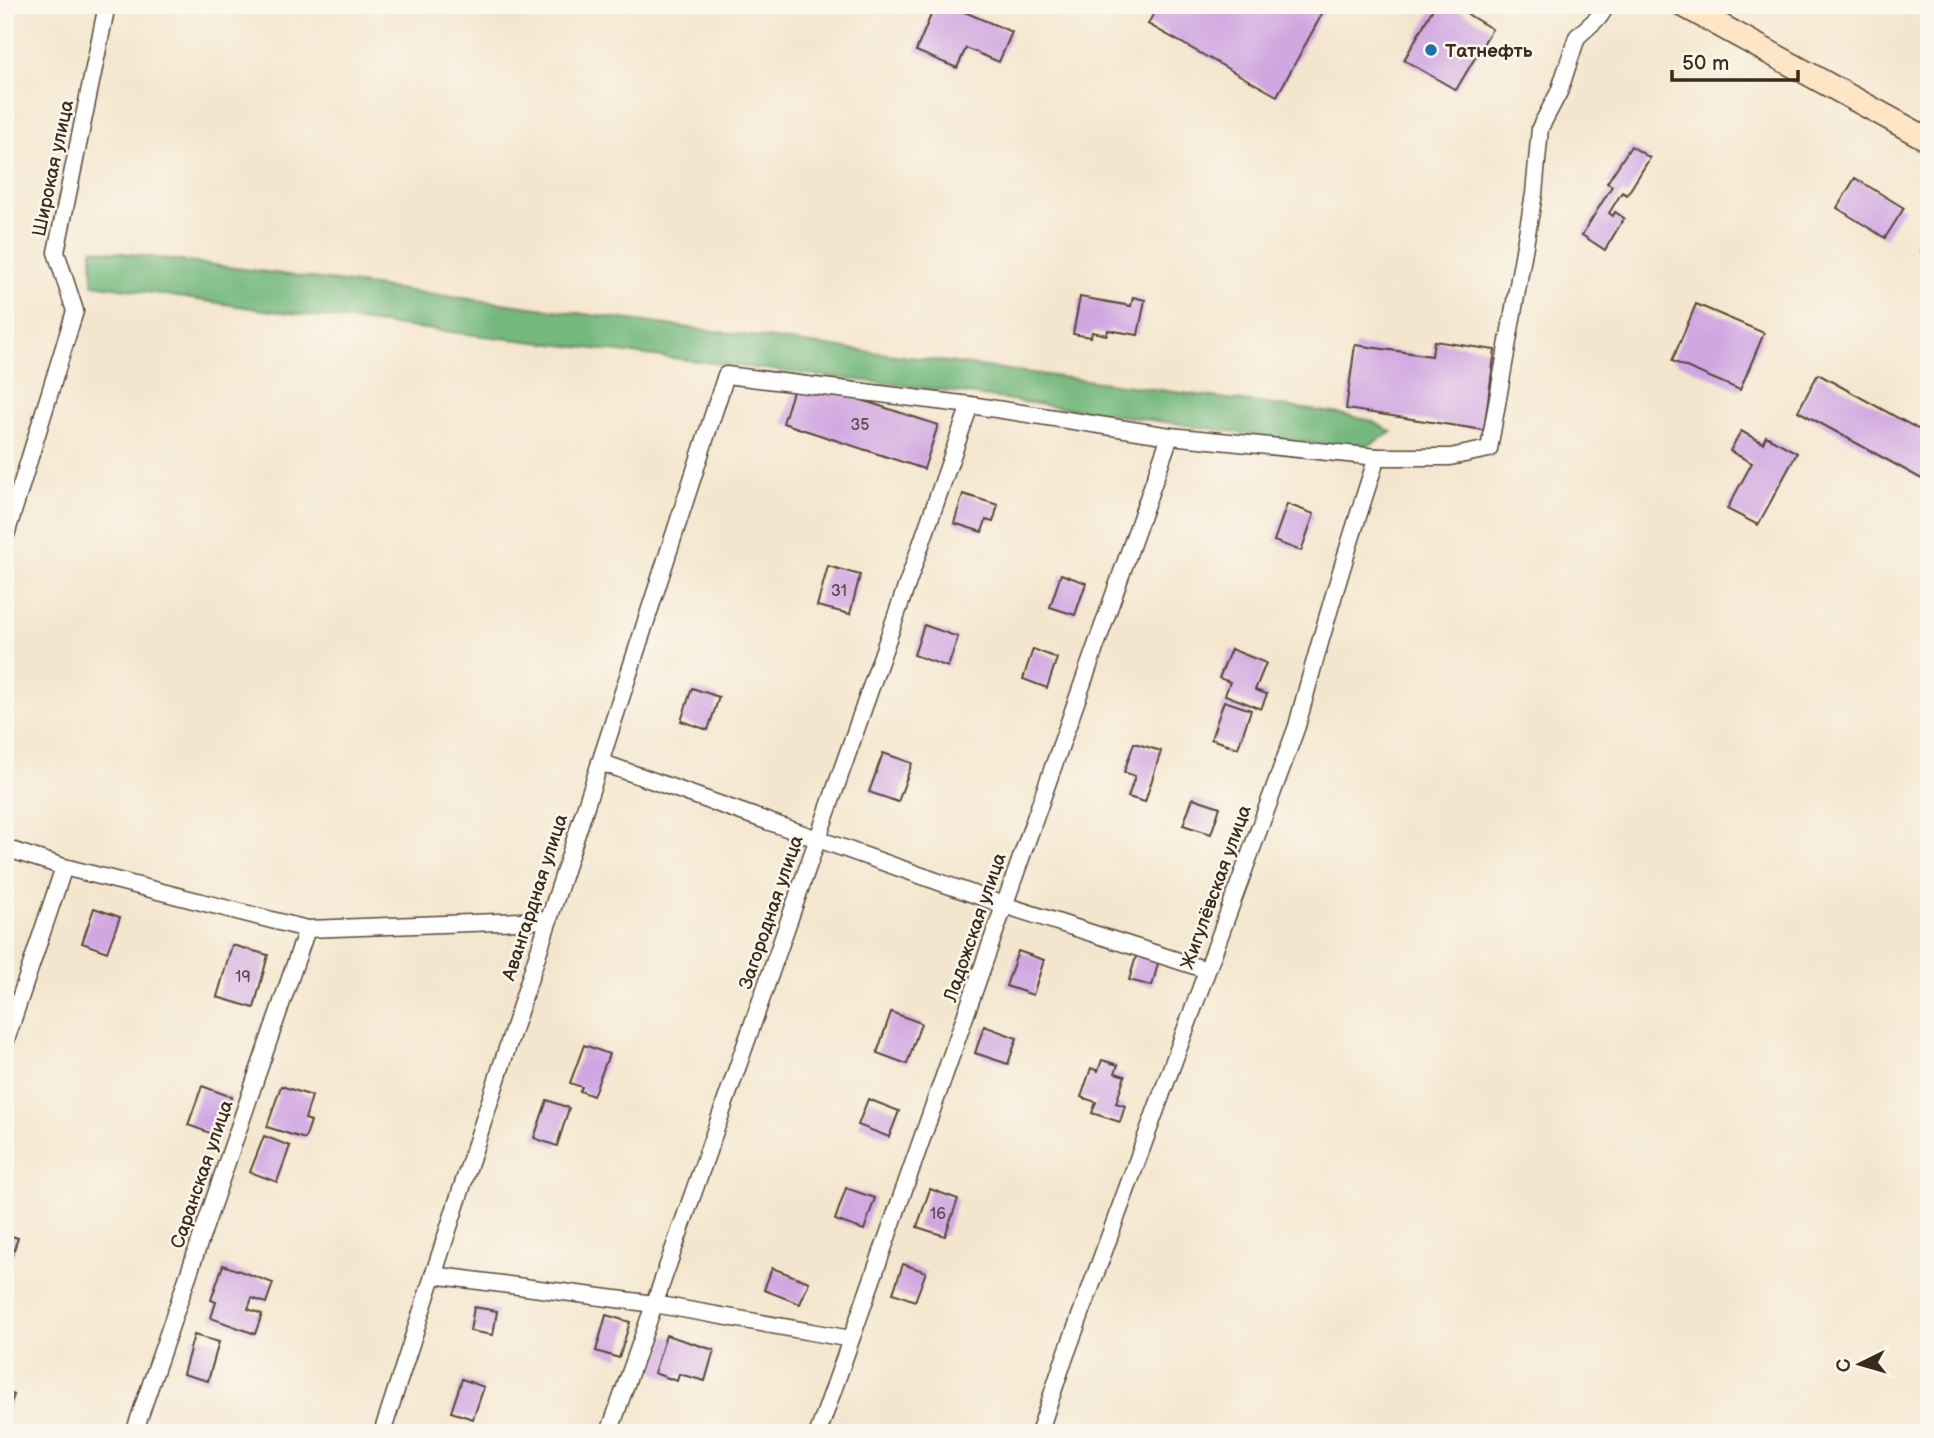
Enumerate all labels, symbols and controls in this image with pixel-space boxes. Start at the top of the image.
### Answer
scale bar [1672,38,1798,82]
place label: Татнефть [1445,40,1533,63]
marker: Татнефть [1423,42,1439,58]
text: 50 m [1682,51,1729,76]
street label: Широкая улица [28,98,79,239]
house number: 35 [850,416,870,435]
house number: 31 [831,582,847,601]
street label: Жигулёвская улица [1176,802,1257,973]
street label: Авангардная улица [497,811,573,985]
street label: Загородная улица [734,833,809,992]
street label: Ладожская улица [939,850,1012,1006]
house number: 19 [235,968,251,987]
street label: Саранская улица [166,1097,239,1252]
house number: 16 [930,1205,946,1224]
north arrow [1826,1330,1896,1400]
text: С [1833,1358,1857,1373]

